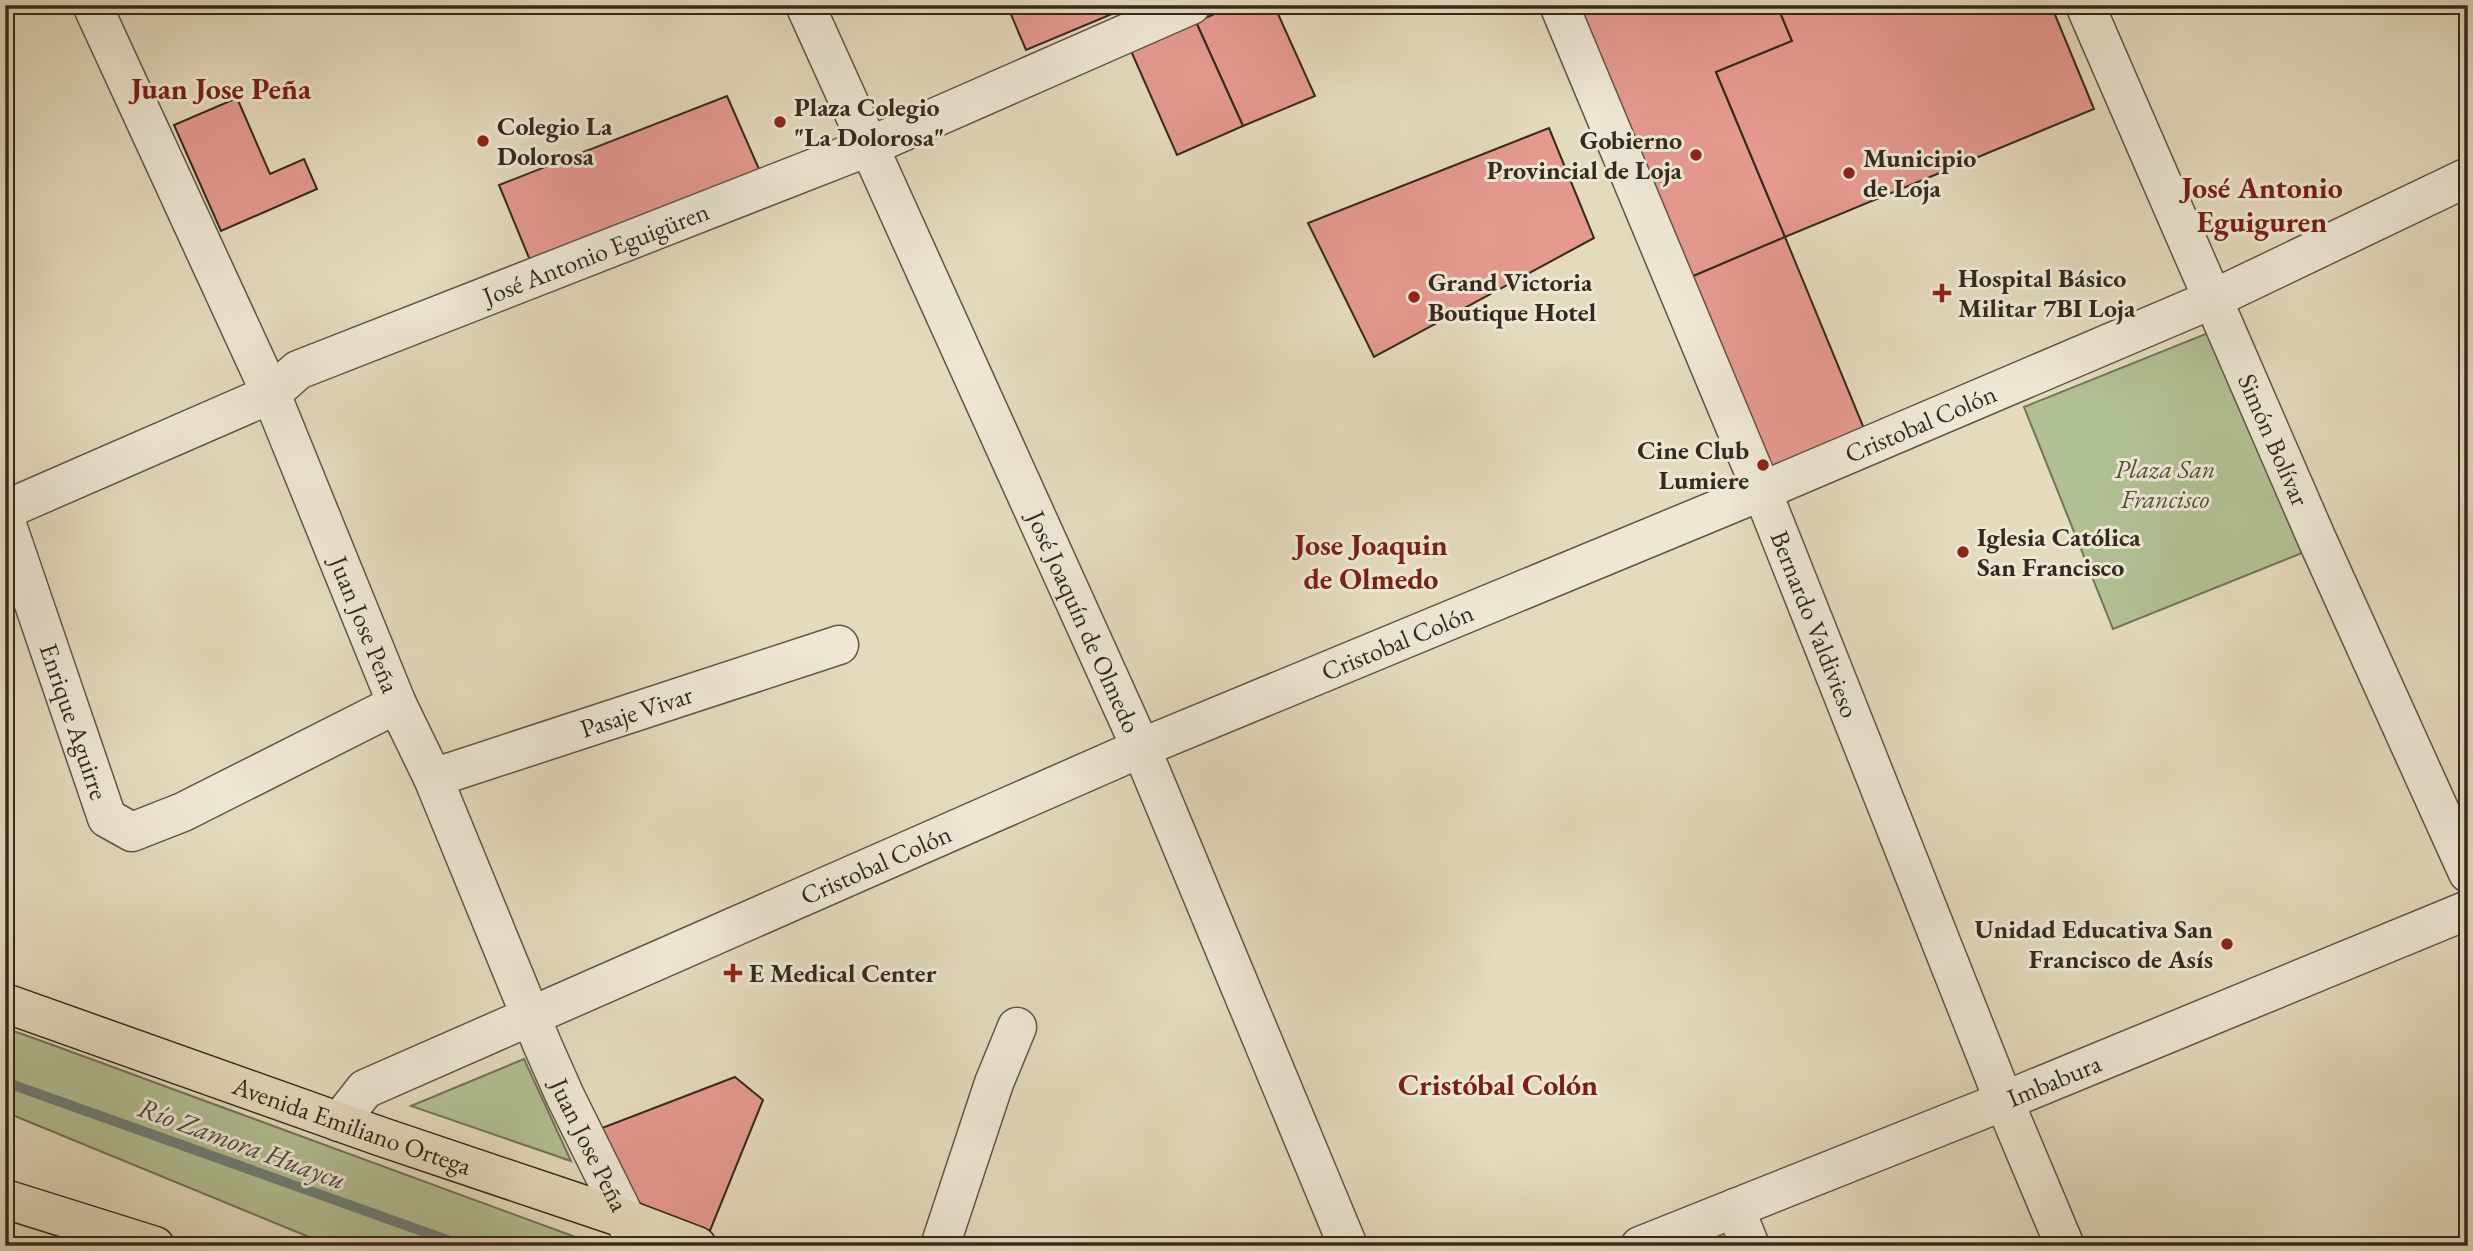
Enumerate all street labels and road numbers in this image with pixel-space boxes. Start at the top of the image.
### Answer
street label: José Antonio Eguigüren [476,194,714,314]
street label: Simón Bolívar [2230,368,2318,511]
street label: Cristobal Colón [1840,376,2002,471]
street label: José Joaquín de Olmedo [1018,504,1149,738]
street label: Bernardo Valdivieso [1762,526,1867,723]
street label: Juan Jose Peña [321,549,408,698]
street label: Cristobal Colón [1316,595,1479,689]
street label: Enrique Aguirre [32,639,116,804]
street label: Pasaje Vivar [576,677,697,746]
street label: Cristobal Colón [795,816,957,913]
street label: Imbabura [2002,1046,2107,1115]
street label: Avenida Emiliano Ortega [227,1068,476,1183]
street label: Juan Jose Peña [541,1071,637,1218]

